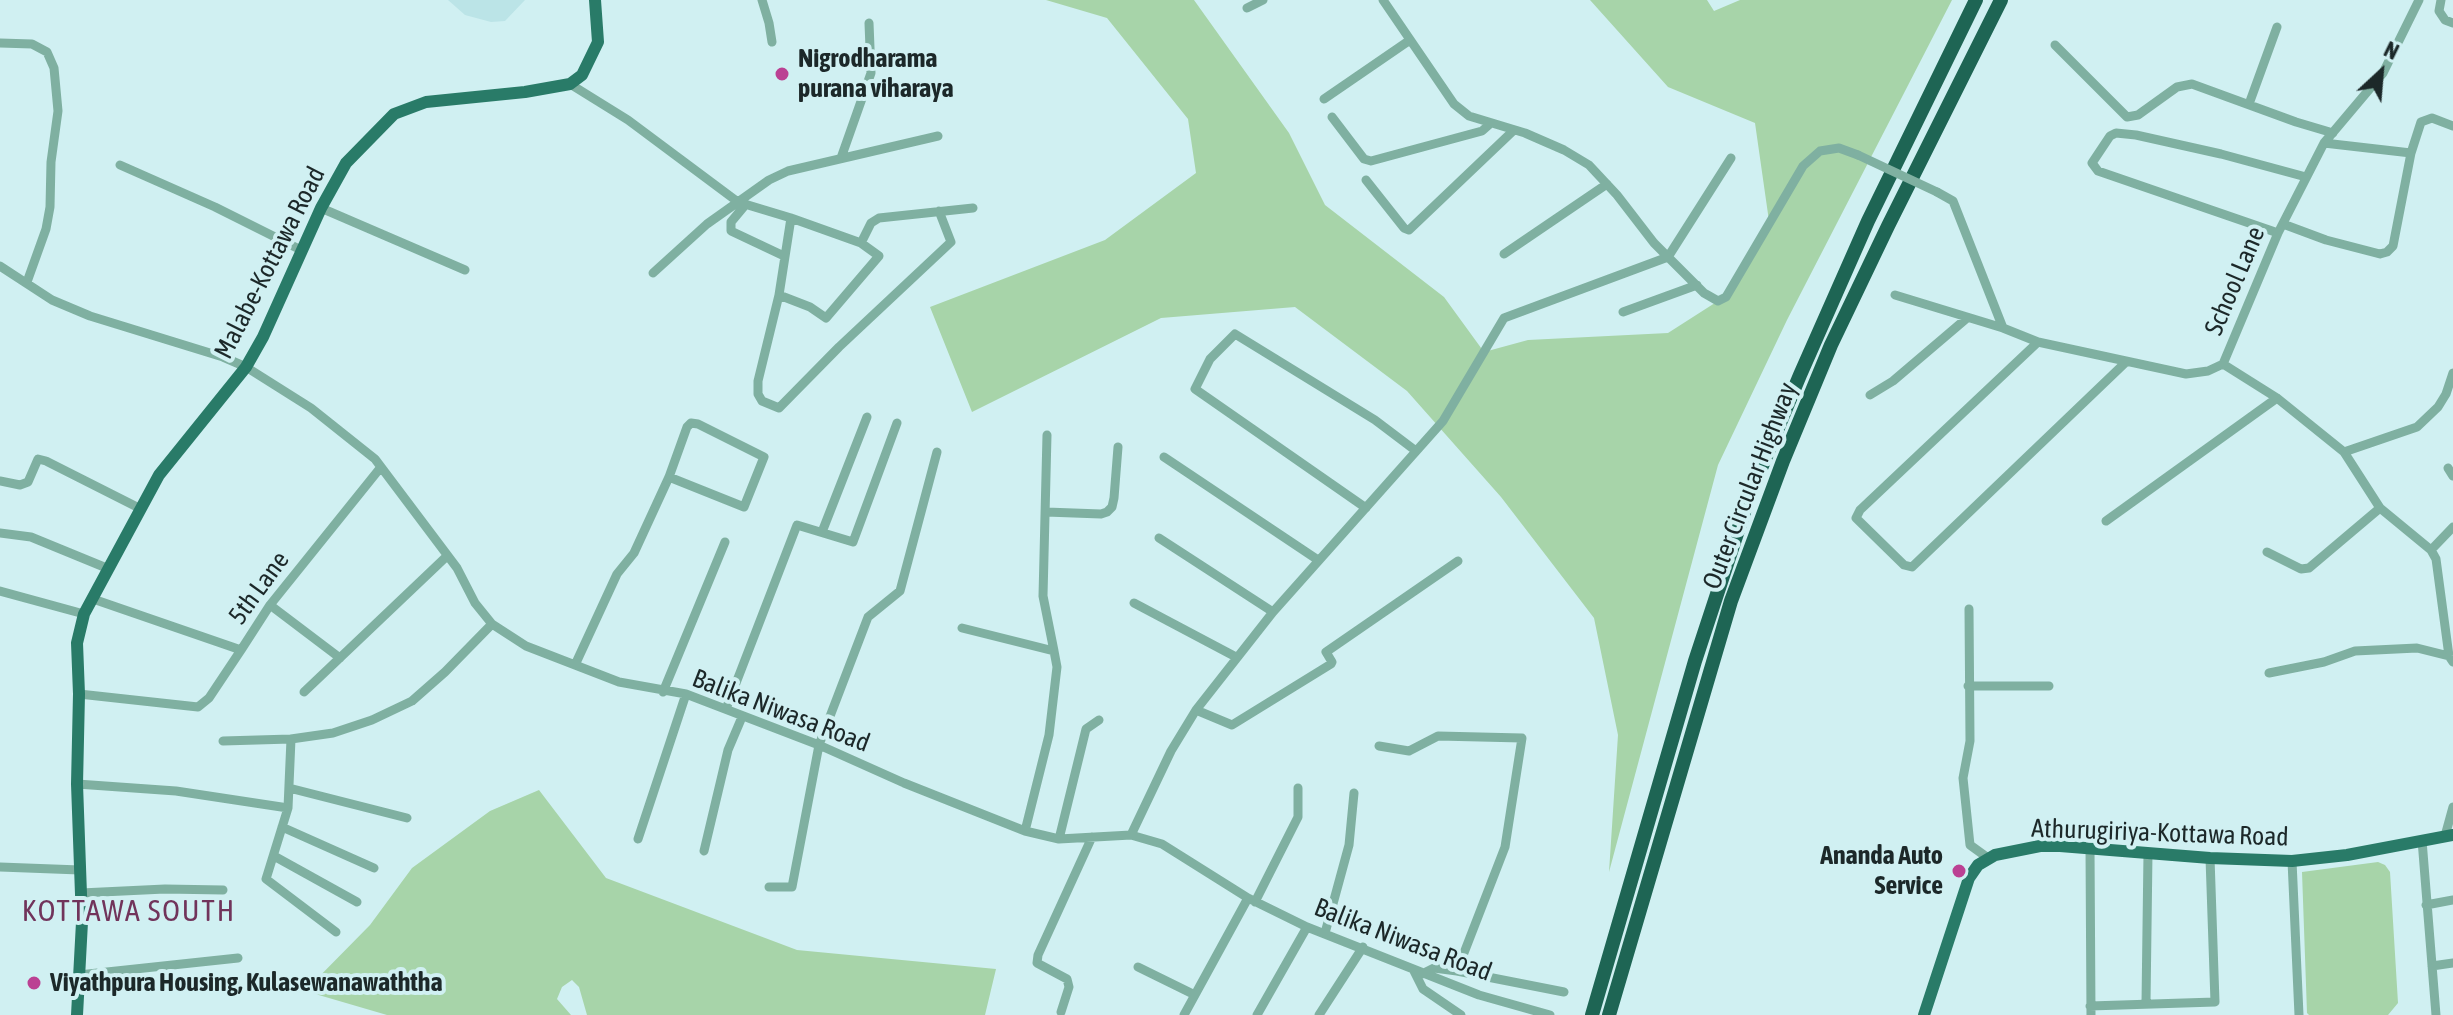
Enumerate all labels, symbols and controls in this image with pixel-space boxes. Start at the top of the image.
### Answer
north arrow [2341,32,2421,112]
text: N [2380,36,2403,65]
place label: Nigrodharama purana viharaya [798,43,954,104]
marker: Nigrodharama purana viharaya [773,65,791,83]
street label: Malabe-Kottawa Road [208,162,332,364]
street label: School Lane [2198,222,2272,340]
street label: Outer Circular Highway [1696,378,1804,594]
street label: 5th Lane [222,545,296,631]
street label: Balika Niwasa Road [688,663,874,759]
street label: Athurugiriya-Kottawa Road [2031,813,2289,853]
place label: Ananda Auto Service [1820,840,1943,902]
marker: Ananda Auto Service [1950,862,1968,880]
street label: Balika Niwasa Road [1310,892,1496,988]
district label: KOTTAWA SOUTH [22,894,236,930]
place label: Viyathpura Housing, Kulasewanawaththa [50,967,442,999]
marker: Viyathpura Housing, Kulasewanawaththa [25,974,43,992]

